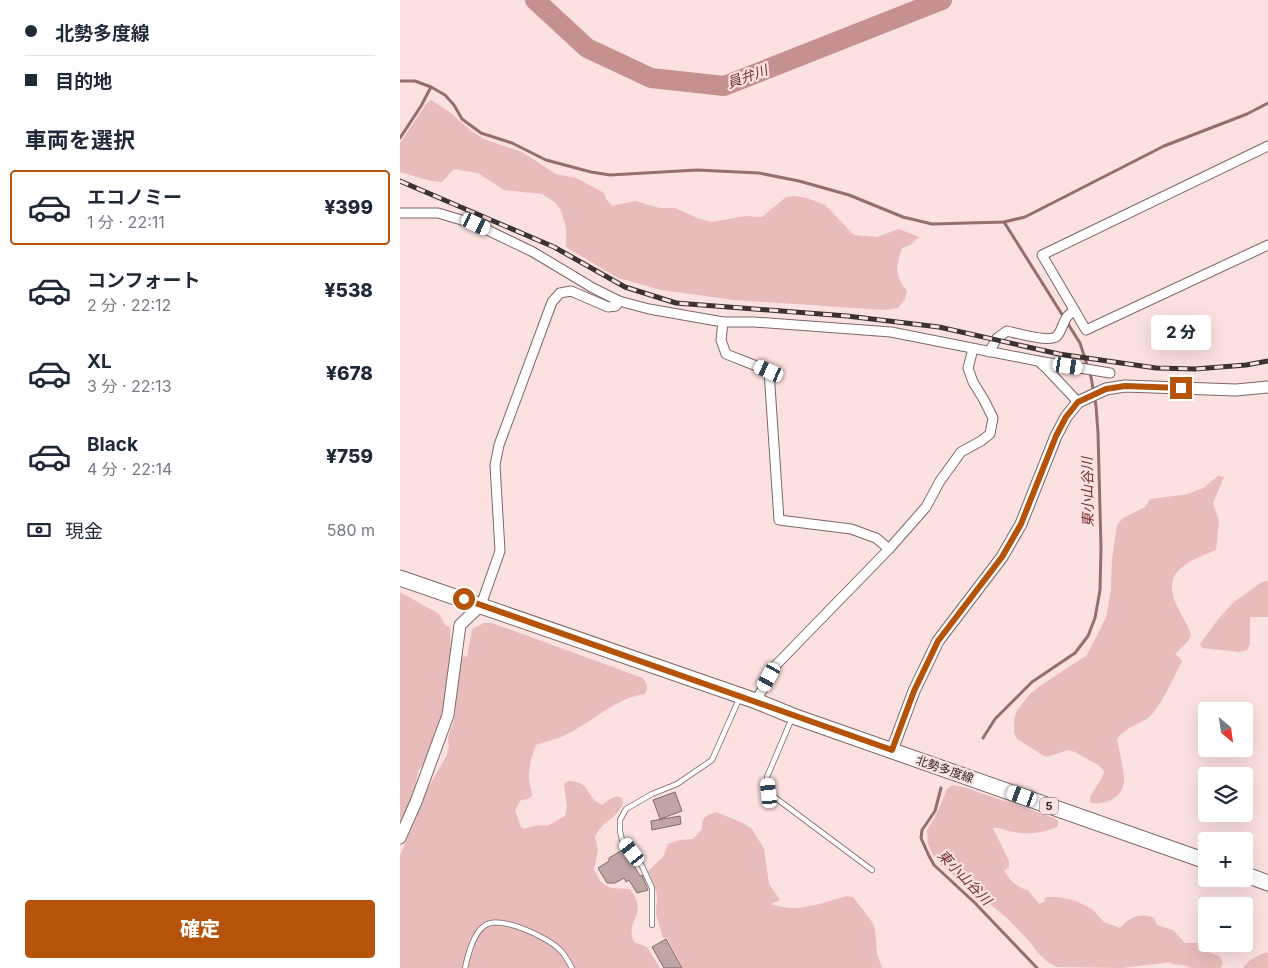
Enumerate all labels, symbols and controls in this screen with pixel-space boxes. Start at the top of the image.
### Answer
text: 北勢多度線 [55,22,150,45]
water label: 員弁川 [724,60,772,91]
text: 目的地 [55,70,112,93]
text: 車両を選択 [25,127,135,153]
icon: car [27,185,72,230]
text: エコノミー [87,186,182,209]
text: ¥399 [324,196,373,219]
car [459,211,492,237]
text: 1 分 · 22:11 [87,212,165,232]
icon: car [27,268,72,313]
text: コンフォート [87,269,200,292]
text: ¥538 [325,279,373,302]
text: 2 分 · 22:12 [87,295,171,315]
callout: 2 分 [1151,316,1211,350]
text: 2 分 [1166,322,1196,342]
text: XL [87,350,112,373]
icon: car [27,351,72,396]
car [1052,356,1083,376]
car [752,358,785,384]
text: ¥678 [326,362,373,385]
text: 3 分 · 22:13 [87,376,172,396]
route end [1170,377,1192,399]
text: Black [87,433,138,456]
icon: car [27,434,72,479]
text: ¥759 [326,445,373,468]
water label: 東小山谷川 [1078,455,1096,527]
text: 4 分 · 22:14 [87,459,172,479]
icon: cash [25,516,53,544]
text: 現金 [65,520,103,543]
text: 580 m [327,520,375,540]
route start [453,588,475,610]
car [755,660,782,694]
north arrow [1198,702,1252,758]
map controls [1198,702,1253,952]
street label: 北勢多度線 [914,752,976,786]
button: layers [1198,767,1253,822]
car [759,777,778,809]
car [1005,784,1038,808]
road number: 5 [1040,798,1058,814]
button: + [1198,832,1253,887]
car [616,836,647,868]
water label: 東小山谷川 [935,846,997,910]
button: − [1198,897,1253,952]
button: 確定 [25,900,375,958]

